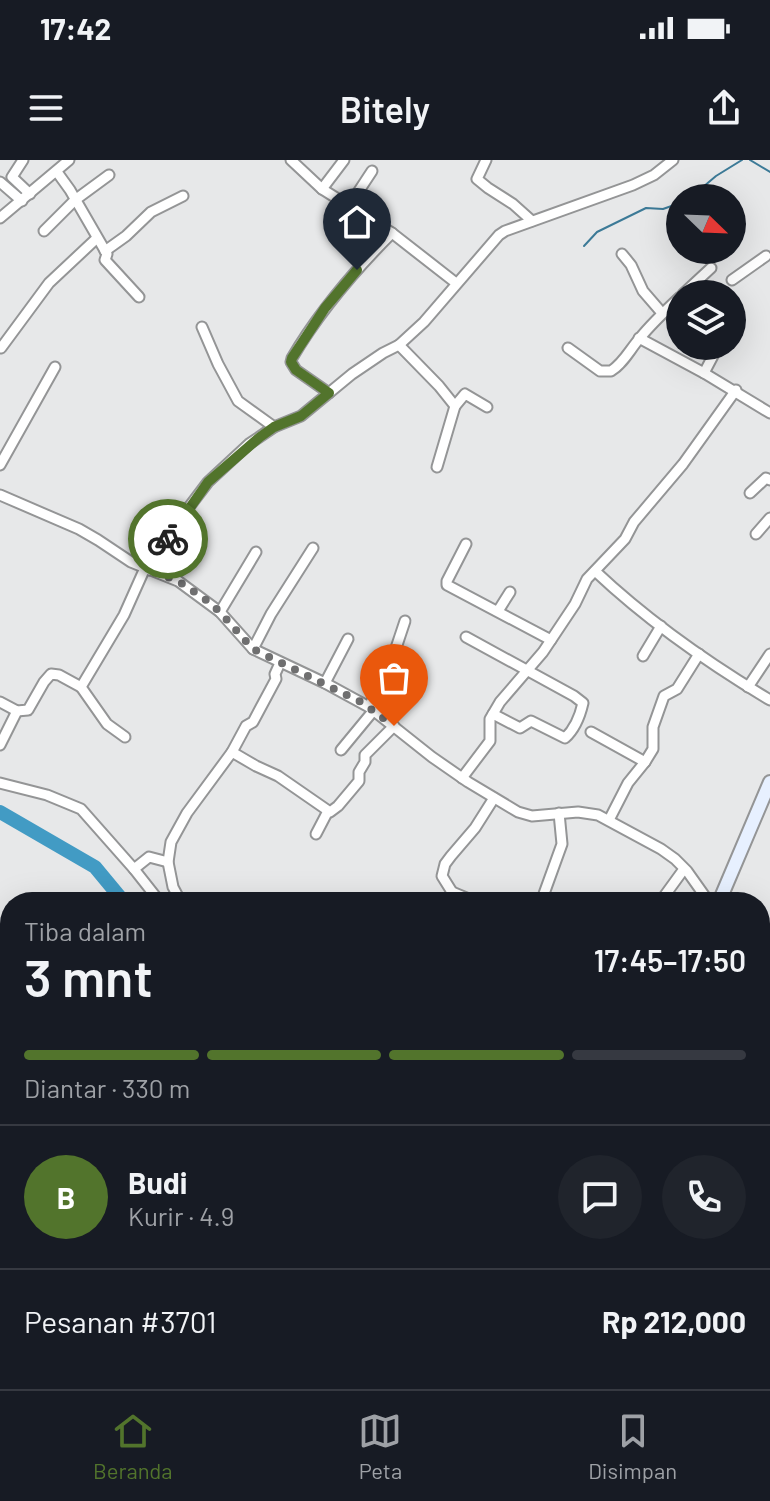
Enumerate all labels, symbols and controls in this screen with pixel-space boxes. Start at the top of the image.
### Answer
text: 17:42 [40,10,111,46]
icon: menu [24,86,68,130]
icon: share [702,86,746,130]
text: Bitely [340,87,430,130]
north arrow [666,184,746,264]
map controls [666,184,746,360]
pin [323,188,391,270]
icon: home [335,200,379,244]
button: layers [666,280,746,360]
courier [128,499,208,579]
icon: bike [146,517,190,561]
pin [360,644,428,726]
icon: bag [372,656,416,700]
text: Tiba dalam [24,915,146,946]
text: 17:45–17:50 [594,942,746,978]
text: 3 mnt [24,945,153,1007]
text: Diantar · 330 m [24,1072,190,1103]
button: chat [558,1155,642,1239]
button: phone [662,1155,746,1239]
text: Budi [128,1164,187,1200]
text: B [57,1179,75,1215]
text: Kurir · 4.9 [128,1200,234,1231]
text: Pesanan #3701 [24,1303,216,1339]
text: Rp 212,000 [602,1303,746,1339]
tab: Beranda [93,1409,173,1483]
tab: Peta [358,1409,402,1483]
tab: Disimpan [588,1409,677,1483]

